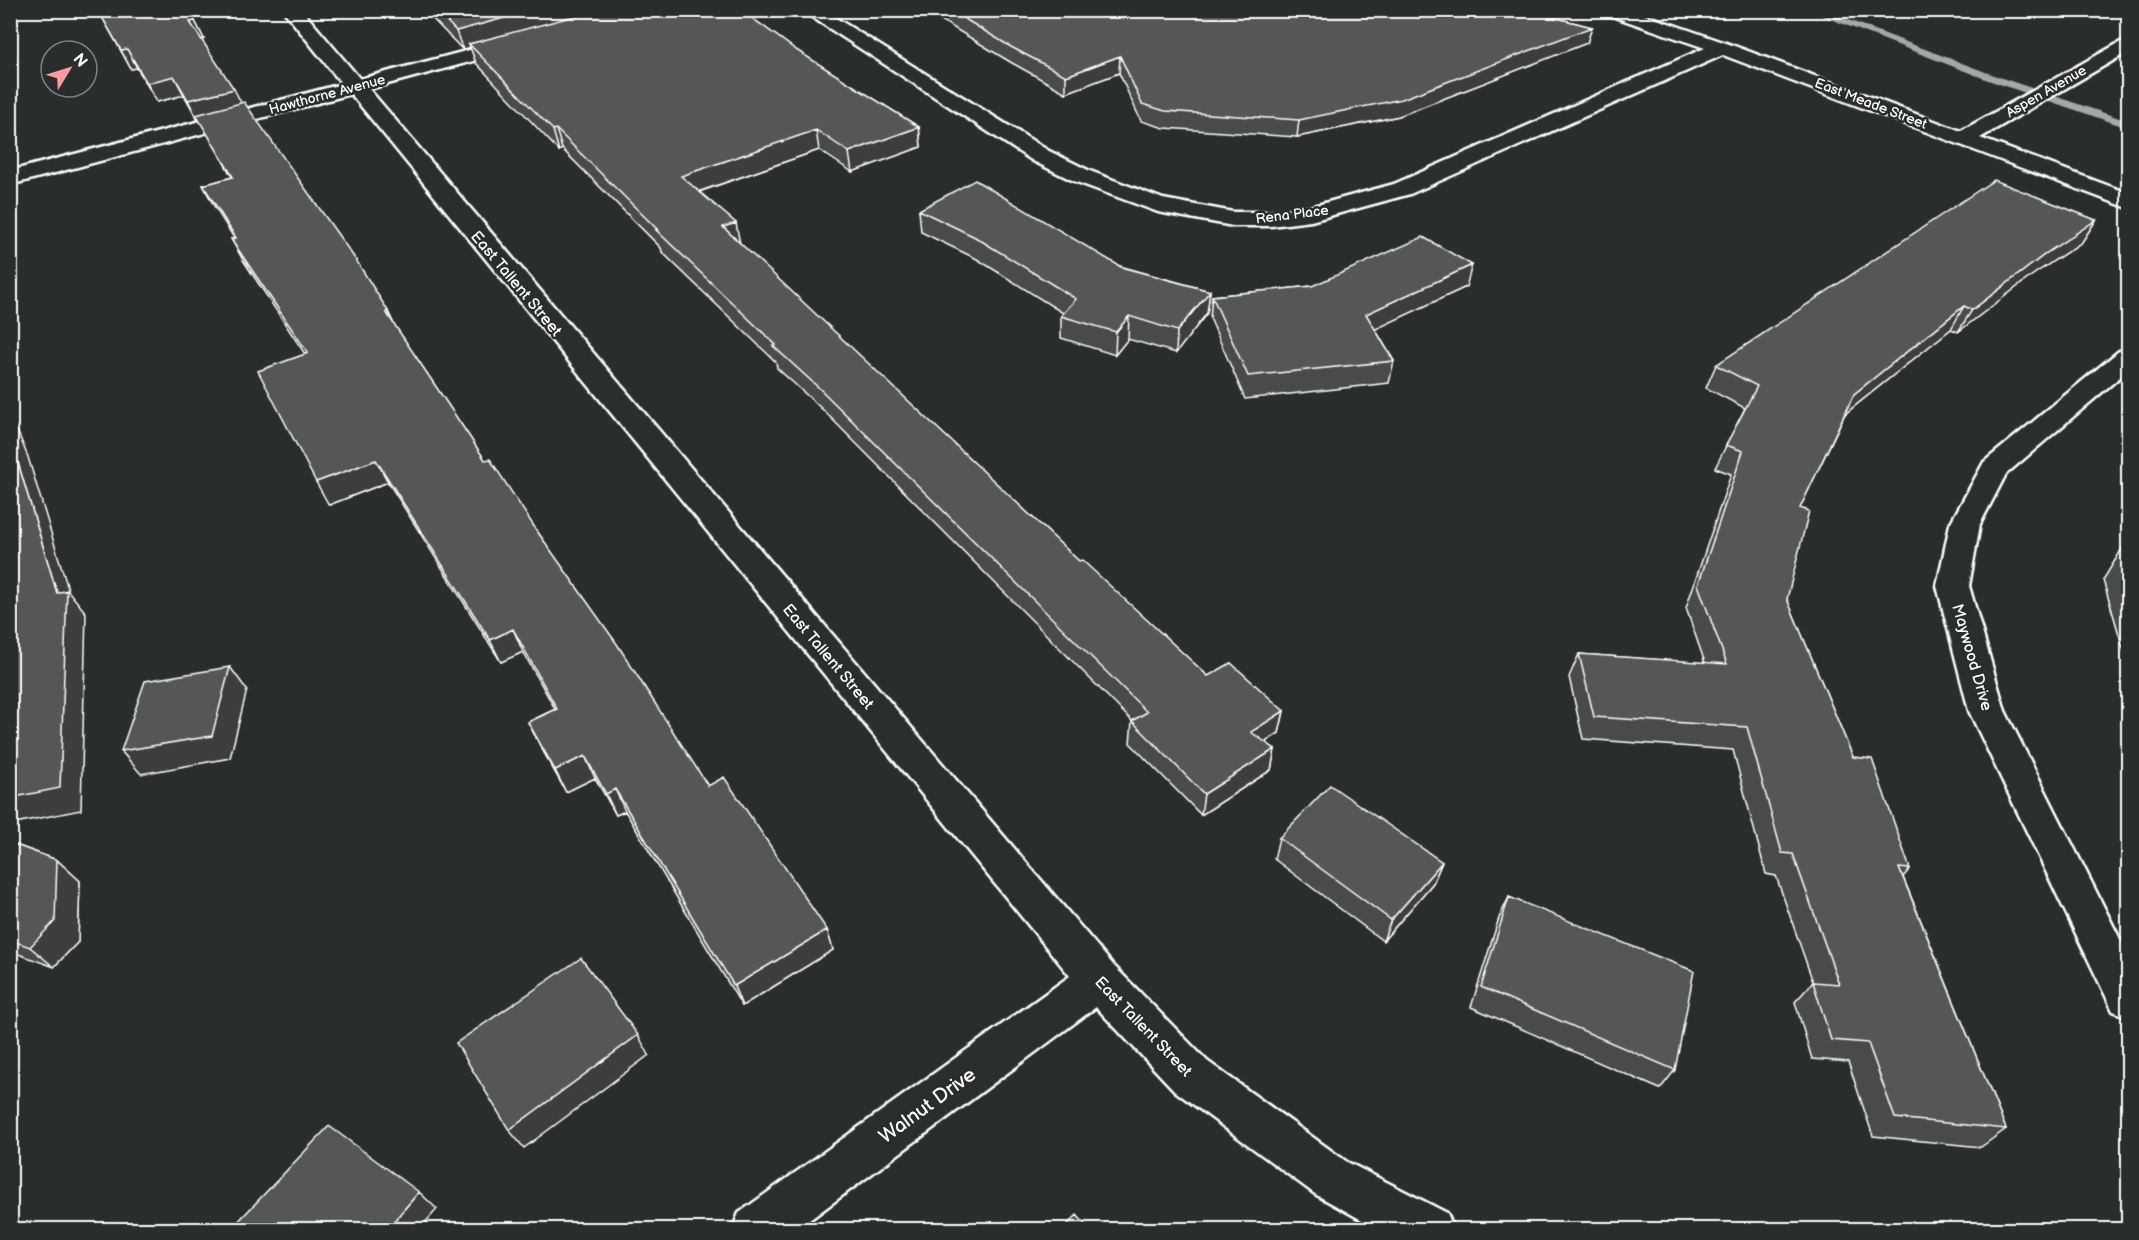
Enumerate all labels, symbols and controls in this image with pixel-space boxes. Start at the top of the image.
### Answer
north arrow [39,39,99,99]
text: N [68,50,91,71]
street label: Aspen Avenue [2003,62,2089,121]
street label: Hawthorne Avenue [267,71,387,118]
street label: East Meade Street [1812,74,1930,133]
street label: Rena Place [1255,202,1330,227]
street label: East Tallent Street [466,227,565,341]
street label: East Tallent Street [778,600,877,714]
street label: Maywood Drive [1947,602,1996,713]
street label: East Tallent Street [1090,973,1196,1081]
street label: Walnut Drive [875,1063,981,1149]

